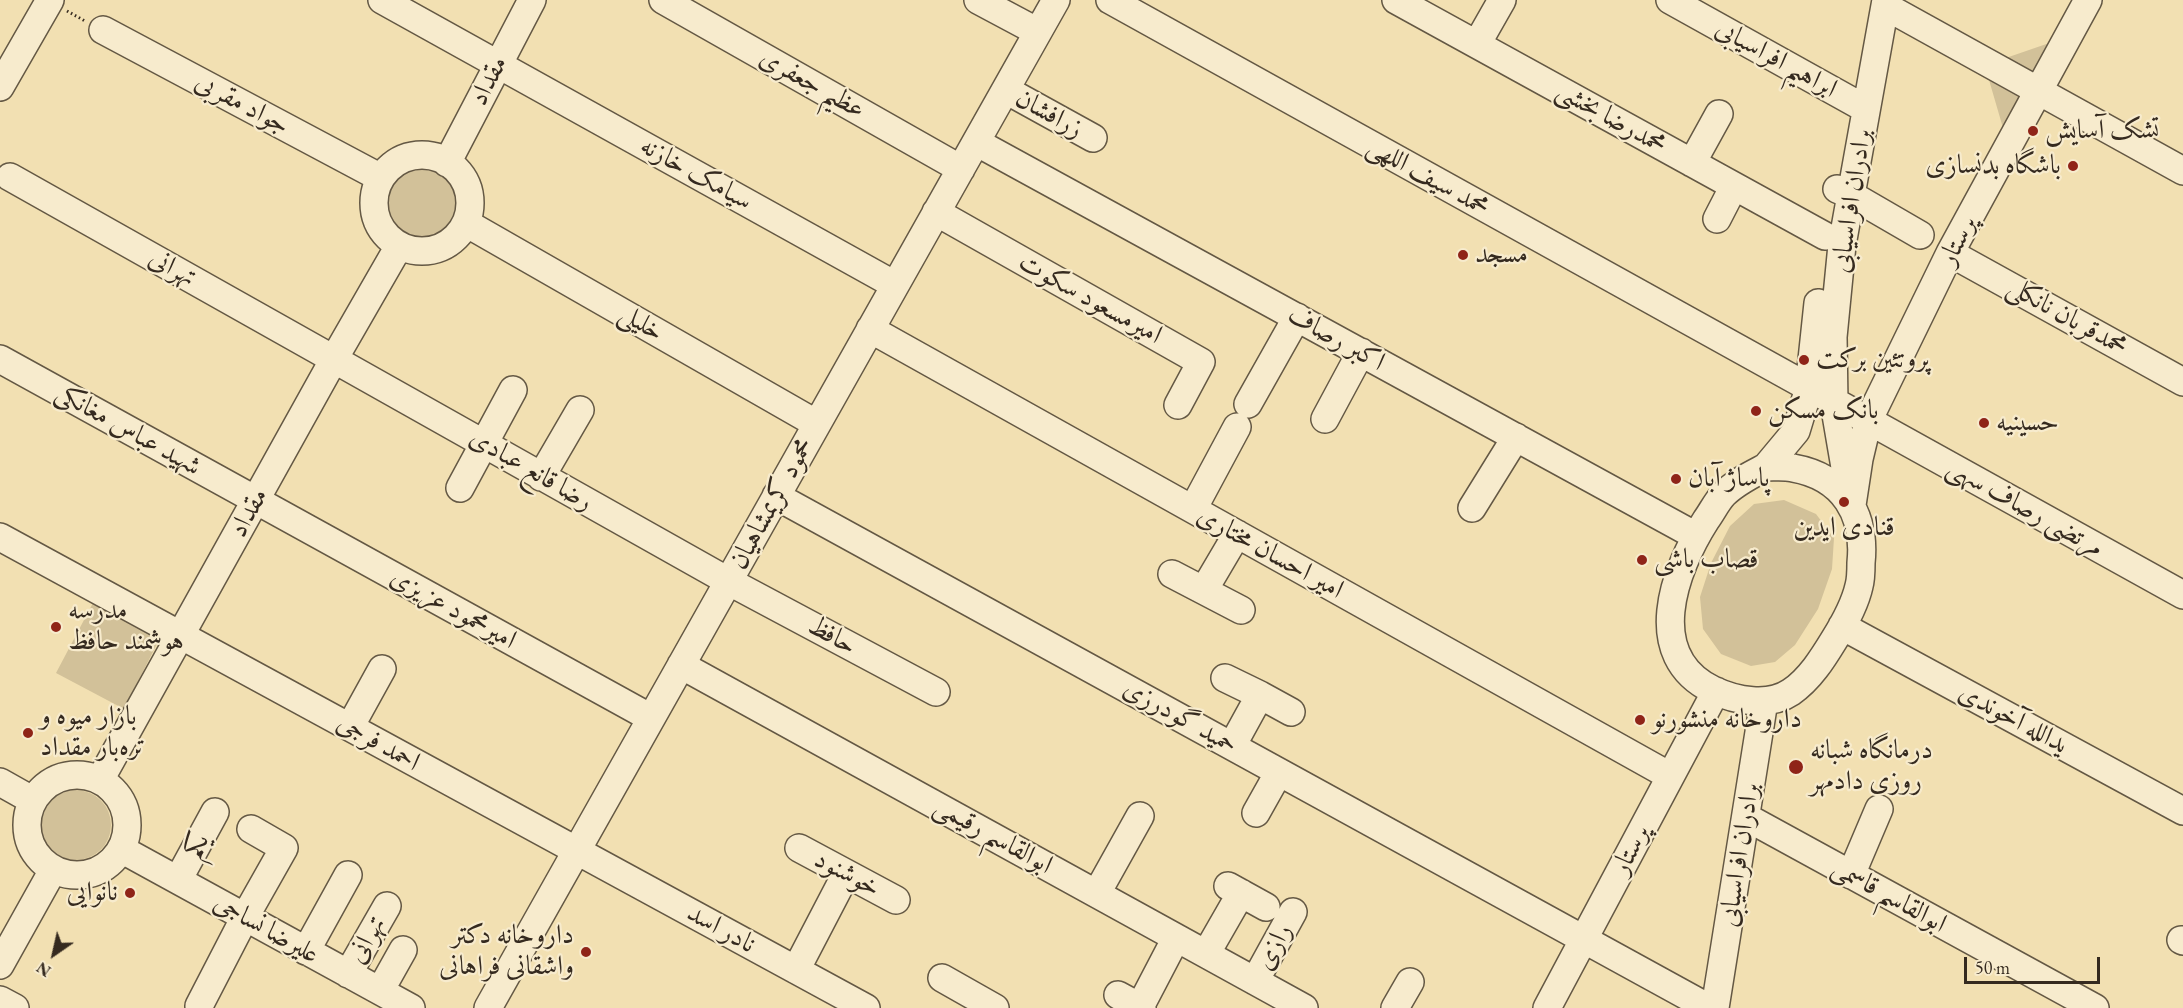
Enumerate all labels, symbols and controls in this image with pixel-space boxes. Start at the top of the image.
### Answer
street label: ابراهیم افراسیابی [1709,12,1843,106]
street label: عظیم جعفری [753,42,871,126]
street label: مقداد [463,51,515,111]
street label: جواد مقربی [189,66,295,142]
street label: محمدرضا بخشی [1550,75,1672,161]
street label: زرافشان [1010,82,1088,146]
place label: تشک آسایش [2045,115,2159,147]
marker: تشک آسایش [2026,124,2040,138]
street label: برادران افراسیابی [1825,127,1879,275]
street label: سیامک خازنه [634,130,758,218]
street label: محمد سیف اللهی [1361,130,1495,224]
place label: باشگاه بدنسازی [1925,150,2061,182]
marker: باشگاه بدنسازی [2066,159,2080,173]
street label: پرستار [1932,211,1984,271]
place label: مسجد [1475,239,1528,271]
street label: تهرانی [143,242,201,294]
street label: امیرمسعود سکوت [1012,246,1168,352]
marker: مسجد [1456,248,1470,262]
street label: محمدقربان نانکلی [2001,271,2133,363]
street label: خلیلی [613,297,669,349]
street label: اکبر رصاف [1282,299,1390,379]
place label: پروتئین برکت [1816,344,1929,376]
marker: پروتئین برکت [1797,353,1811,367]
street label: شهید عباس مغانکی [49,377,207,483]
place label: بانک مسکن [1768,395,1879,427]
marker: بانک مسکن [1749,404,1763,418]
place label: حسینیه [1996,407,2059,439]
marker: حسینیه [1977,416,1991,430]
street label: رضا قانع عبادی [463,422,599,518]
street label: محمود کریمشاهیان [723,433,821,575]
street label: مرتضی رصاف سهی [1941,451,2109,565]
place label: پاساژ آبان [1688,463,1770,495]
marker: پاساژ آبان [1669,472,1683,486]
street label: مقداد [222,483,276,543]
marker: قنادی ایدین [1837,495,1851,509]
street label: امیر احسان مختاری [1191,499,1349,607]
place label: قنادی ایدین [1793,512,1895,544]
place label: قصاب باشی [1654,544,1758,576]
marker: قصاب باشی [1635,553,1649,567]
street label: امیرمحمود عزیزی [384,561,522,657]
place label: مدرسه هوشمند حافظ [68,595,184,658]
street label: حافظ [802,610,862,662]
marker: مدرسه هوشمند حافظ [49,620,63,634]
street label: حمید گودرزی [1117,672,1243,762]
street label: یدالله آخوندی [1953,677,2073,761]
place label: بازار میوه و تره‌بار مقداد [40,701,145,764]
place label: داروخانه منشورنو [1652,704,1802,736]
street label: احمد فرجی [331,707,425,779]
marker: داروخانه منشورنو [1633,713,1647,727]
marker: بازار میوه و تره‌بار مقداد [21,726,35,740]
place label: درمانگاه شبانه روزی دادمهر [1810,735,1933,798]
marker: درمانگاه شبانه روزی دادمهر [1787,758,1805,776]
street label: برادران افراسیابی [1713,781,1767,929]
street label: ابوالقاسم رقیمی [928,790,1058,882]
street label: پرستار [1605,820,1657,880]
street label: یکم [177,828,217,864]
street label: خوشنود [808,843,886,905]
street label: ابوالقاسم قاسمی [1826,851,1952,941]
place label: نانوایی [67,877,118,909]
marker: نانوایی [123,886,137,900]
street label: علیرضا نساجی [207,887,325,971]
street label: نادر اسد [681,897,761,961]
street label: تهرانی [341,911,393,969]
street label: رازی [1248,918,1300,976]
place label: داروخانه دکتر واشقانی فراهانی [439,920,574,983]
north arrow [24,924,84,984]
marker: داروخانه دکتر واشقانی فراهانی [579,945,593,959]
scale bar [1967,945,2104,983]
text: 50 m [1975,956,2010,979]
text: N [32,957,55,982]

